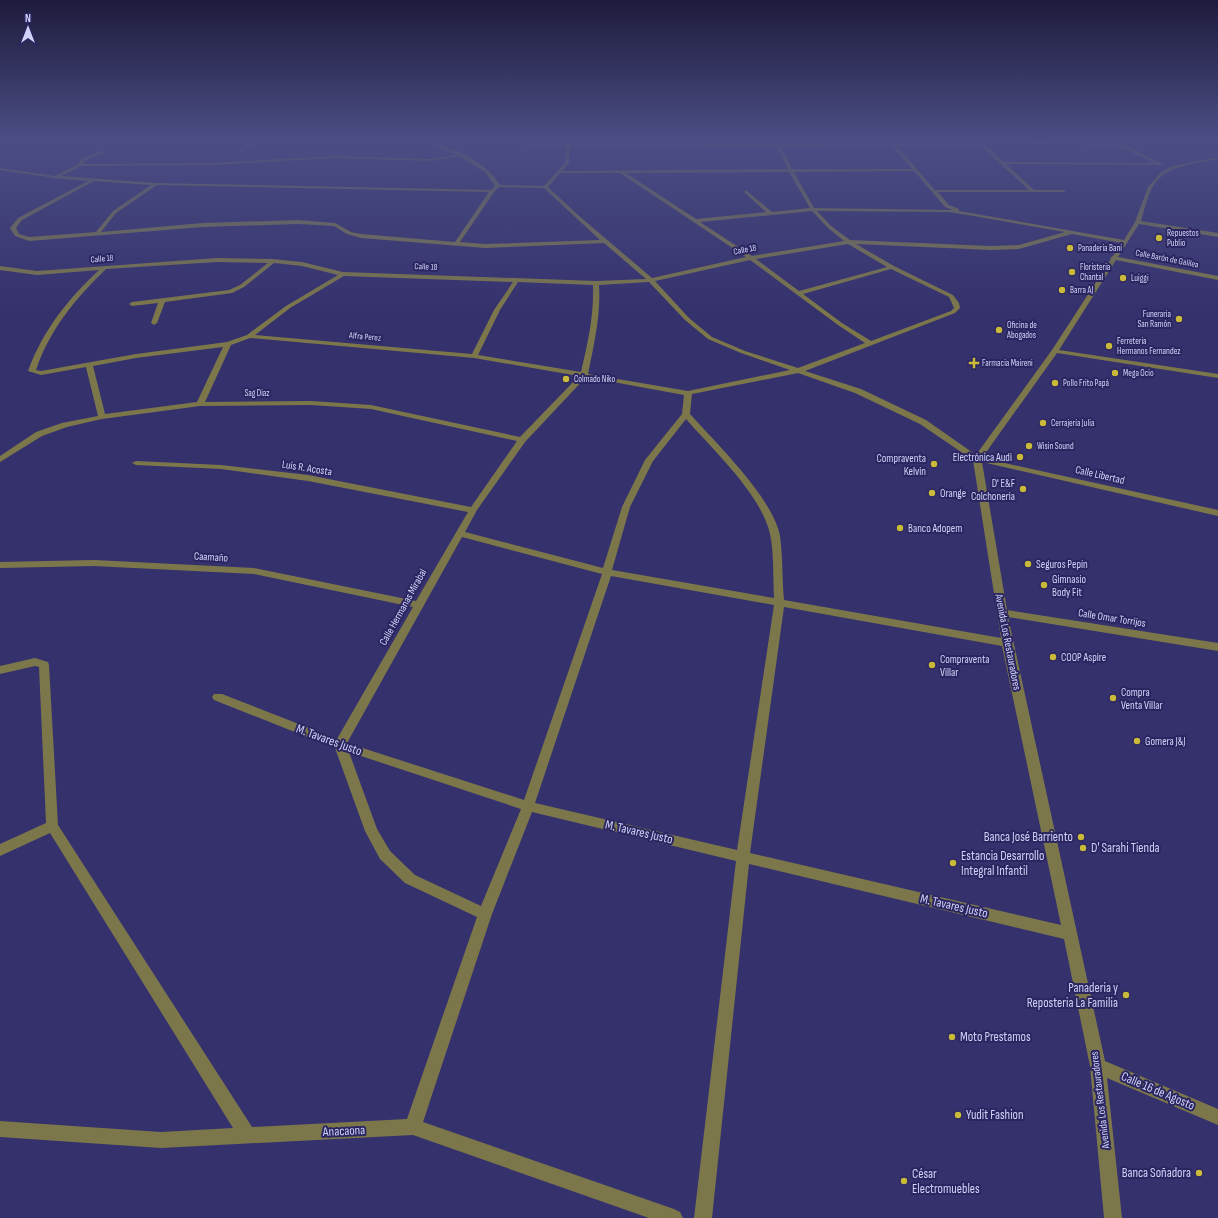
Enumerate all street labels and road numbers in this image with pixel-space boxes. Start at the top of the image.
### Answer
street label: Calle 18 [733,242,757,258]
street label: Calle Barón de Galilea [1135,247,1199,271]
street label: Calle 18 [90,253,114,265]
street label: Calle 18 [414,261,438,273]
street label: Alfra Perez [347,330,382,344]
street label: Sag Diaz [244,388,270,399]
street label: Luis R. Acosta [281,458,333,478]
street label: Calle Libertad [1074,463,1126,487]
street label: Caamaño [194,550,229,564]
street label: Calle Hermanas Mirabal [377,567,429,647]
street label: Avenida Los Restauradores [992,592,1024,691]
street label: Calle Omar Torrijos [1077,606,1147,630]
street label: M. Tavares Justo [294,721,364,759]
street label: M. Tavares Justo [604,816,674,848]
street label: M. Tavares Justo [919,890,989,922]
street label: Avenida Los Restauradores [1088,1051,1113,1150]
street label: Calle 16 de Agosto [1119,1068,1197,1114]
street label: Anacaona [321,1122,366,1140]

